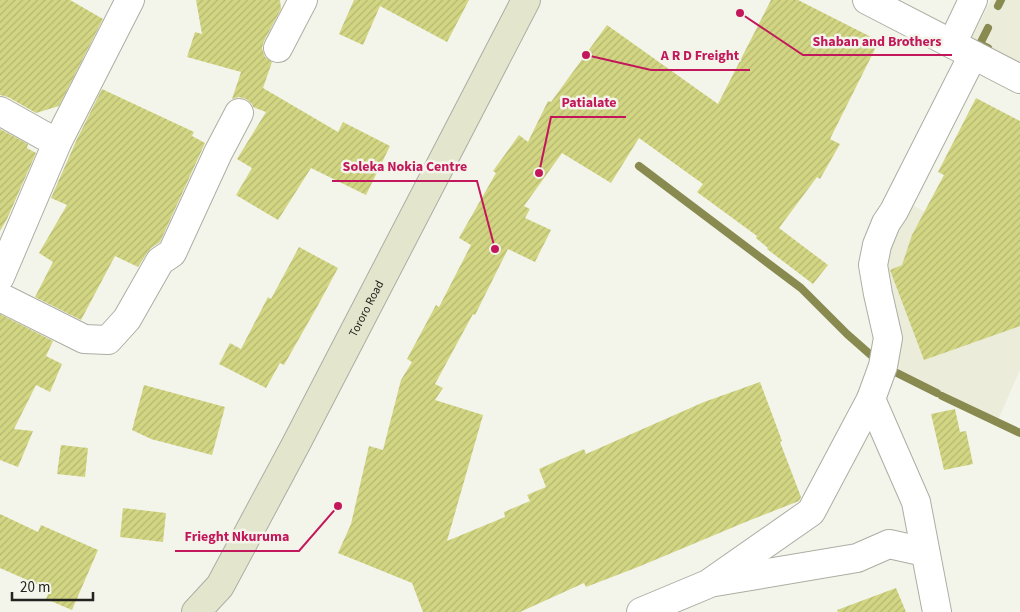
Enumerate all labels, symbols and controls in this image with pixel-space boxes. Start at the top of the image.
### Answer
callout: Shaban and Brothers [803,26,952,55]
text: Shaban and Brothers [813,32,942,52]
callout: A R D Freight [651,41,750,70]
text: A R D Freight [660,46,740,66]
callout: Patialate [551,88,626,117]
text: Patialate [561,93,617,113]
callout: Soleka Nokia Centre [332,152,477,181]
text: Soleka Nokia Centre [343,157,467,177]
street label: Tororo Road [344,277,388,340]
callout: Frieght Nkuruma [175,522,299,551]
text: Frieght Nkuruma [185,527,289,547]
scale bar [12,570,94,602]
text: 20 m [20,577,50,598]

